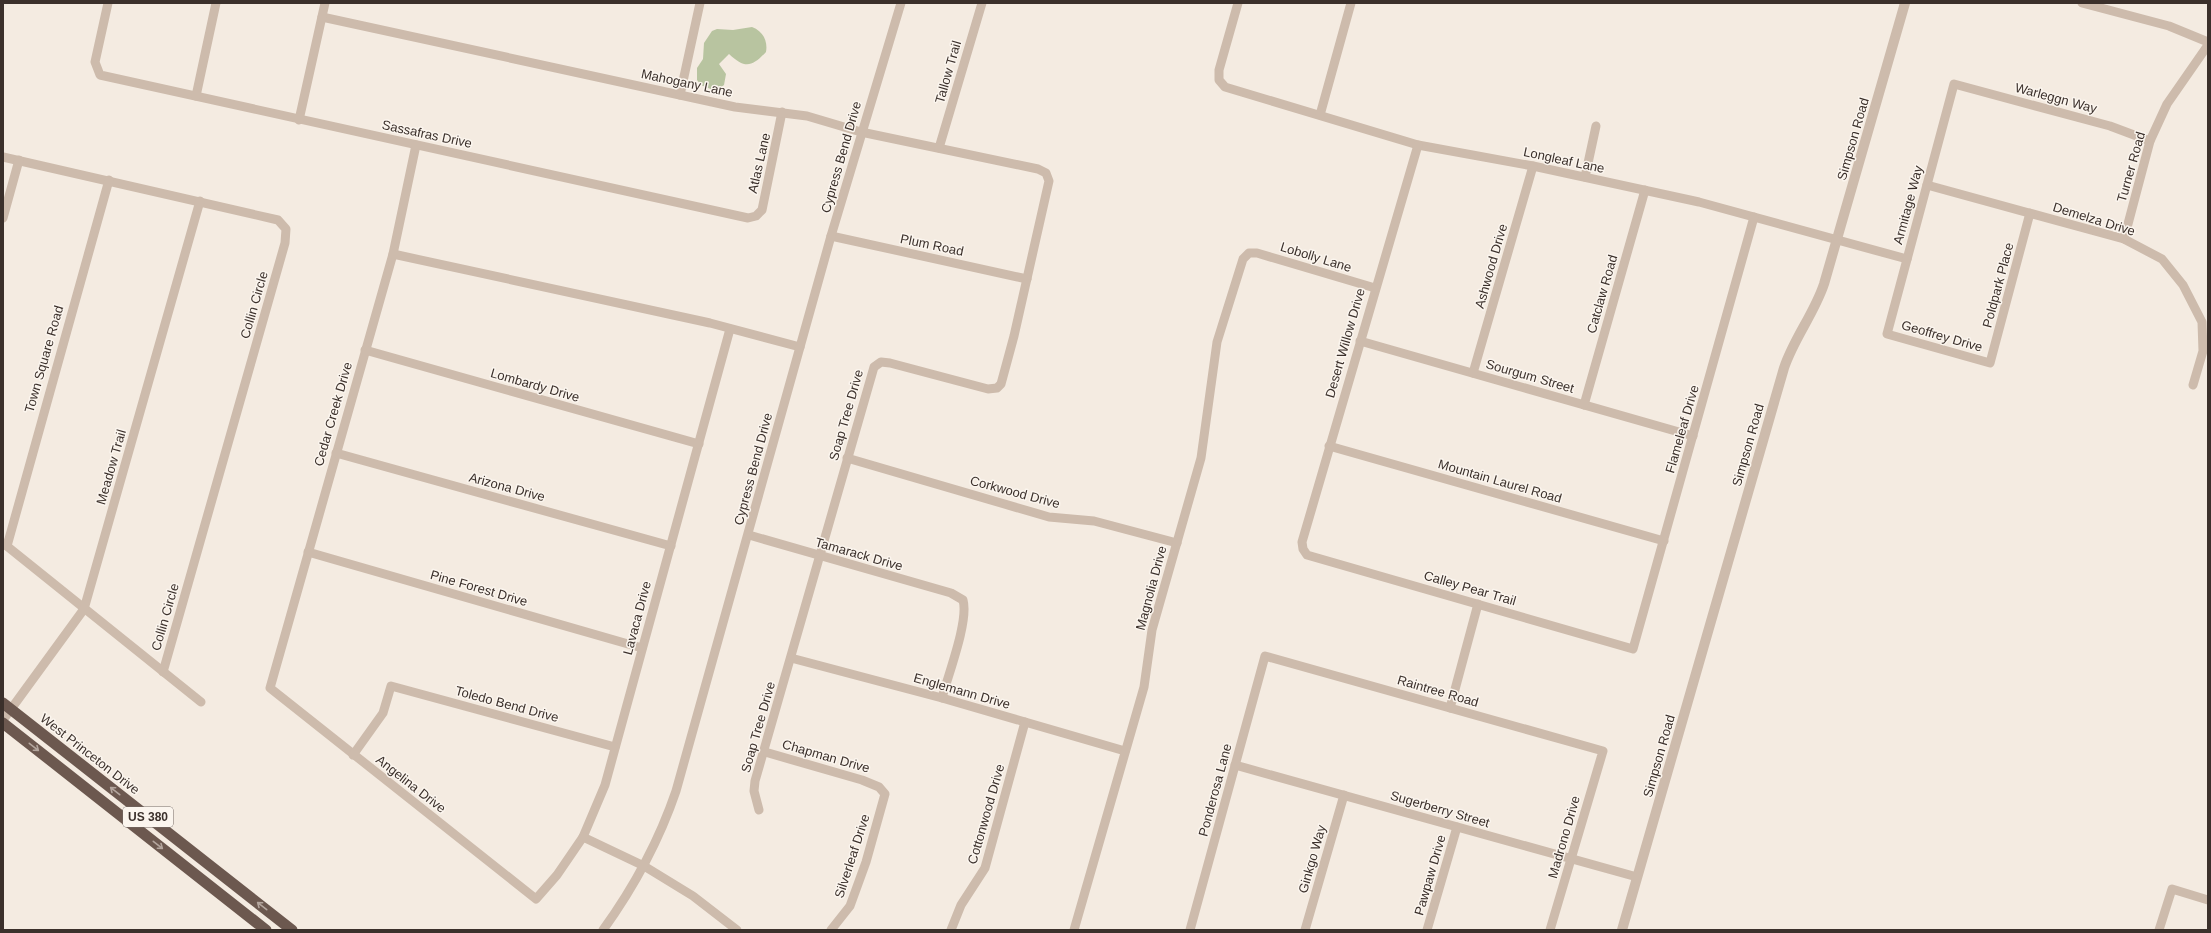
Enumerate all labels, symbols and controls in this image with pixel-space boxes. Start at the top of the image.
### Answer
street label: Tallow Trail [932,39,964,105]
street label: Mahogany Lane [640,66,734,100]
street label: Warleggn Way [2013,80,2099,116]
street label: Simpson Road [1834,96,1872,182]
street label: Cypress Bend Drive [818,99,864,215]
street label: Sassafras Drive [381,117,473,151]
street label: Turner Road [2114,130,2148,204]
street label: Atlas Lane [745,131,773,195]
street label: Longleaf Lane [1522,144,1606,176]
street label: Armitage Way [1890,163,1926,246]
street label: Demelza Drive [2051,199,2137,239]
street label: Ashwood Drive [1472,222,1510,310]
street label: Plum Road [899,231,965,259]
street label: Lobolly Lane [1279,239,1353,275]
street label: Poldpark Place [1979,241,2017,329]
street label: Catclaw Road [1584,253,1620,335]
street label: Collin Circle [237,270,271,340]
street label: Desert Willow Drive [1322,286,1368,400]
street label: Town Square Road [22,304,66,414]
street label: Geoffrey Drive [1900,317,1984,355]
street label: Sourgum Street [1484,356,1576,396]
street label: Cedar Creek Drive [311,360,355,468]
street label: Lombardy Drive [489,365,581,405]
street label: Soap Tree Drive [826,368,866,462]
street label: Flameleaf Drive [1662,383,1702,475]
street label: Simpson Road [1729,402,1767,488]
street label: Cypress Bend Drive [731,411,775,527]
street label: Meadow Trail [93,428,129,506]
street label: Mountain Laurel Road [1436,456,1564,506]
street label: Arizona Drive [467,470,547,504]
street label: Corkwood Drive [968,473,1062,511]
street label: Tamarack Drive [814,534,904,574]
street label: Magnolia Drive [1133,544,1169,632]
street label: Pine Forest Drive [429,567,529,609]
street label: Calley Pear Trail [1422,568,1518,608]
street label: Lavaca Drive [620,579,654,657]
street label: Collin Circle [148,582,182,652]
street label: Englemann Drive [912,670,1012,712]
street label: Raintree Road [1396,672,1480,710]
street label: Soap Tree Drive [738,680,778,774]
street label: Toledo Bend Drive [454,683,560,725]
street label: West Princeton Drive [37,711,143,797]
street label: Simpson Road [1640,713,1678,799]
street label: Chapman Drive [781,736,871,776]
street label: Ponderosa Lane [1195,742,1235,838]
one-way arrow [28,743,39,751]
street label: Angelina Drive [373,752,449,816]
street label: Cottonwood Drive [965,762,1007,866]
one-way arrow [110,787,121,796]
street label: Sugerberry Street [1389,788,1492,830]
street label: Madrono Drive [1545,794,1583,880]
road number: US 380 [123,807,173,827]
street label: Silverleaf Drive [831,812,873,900]
street label: Ginkgo Way [1295,823,1329,895]
street label: Pawpaw Drive [1411,833,1449,917]
one-way arrow [152,840,163,849]
one-way arrow [256,902,267,910]

